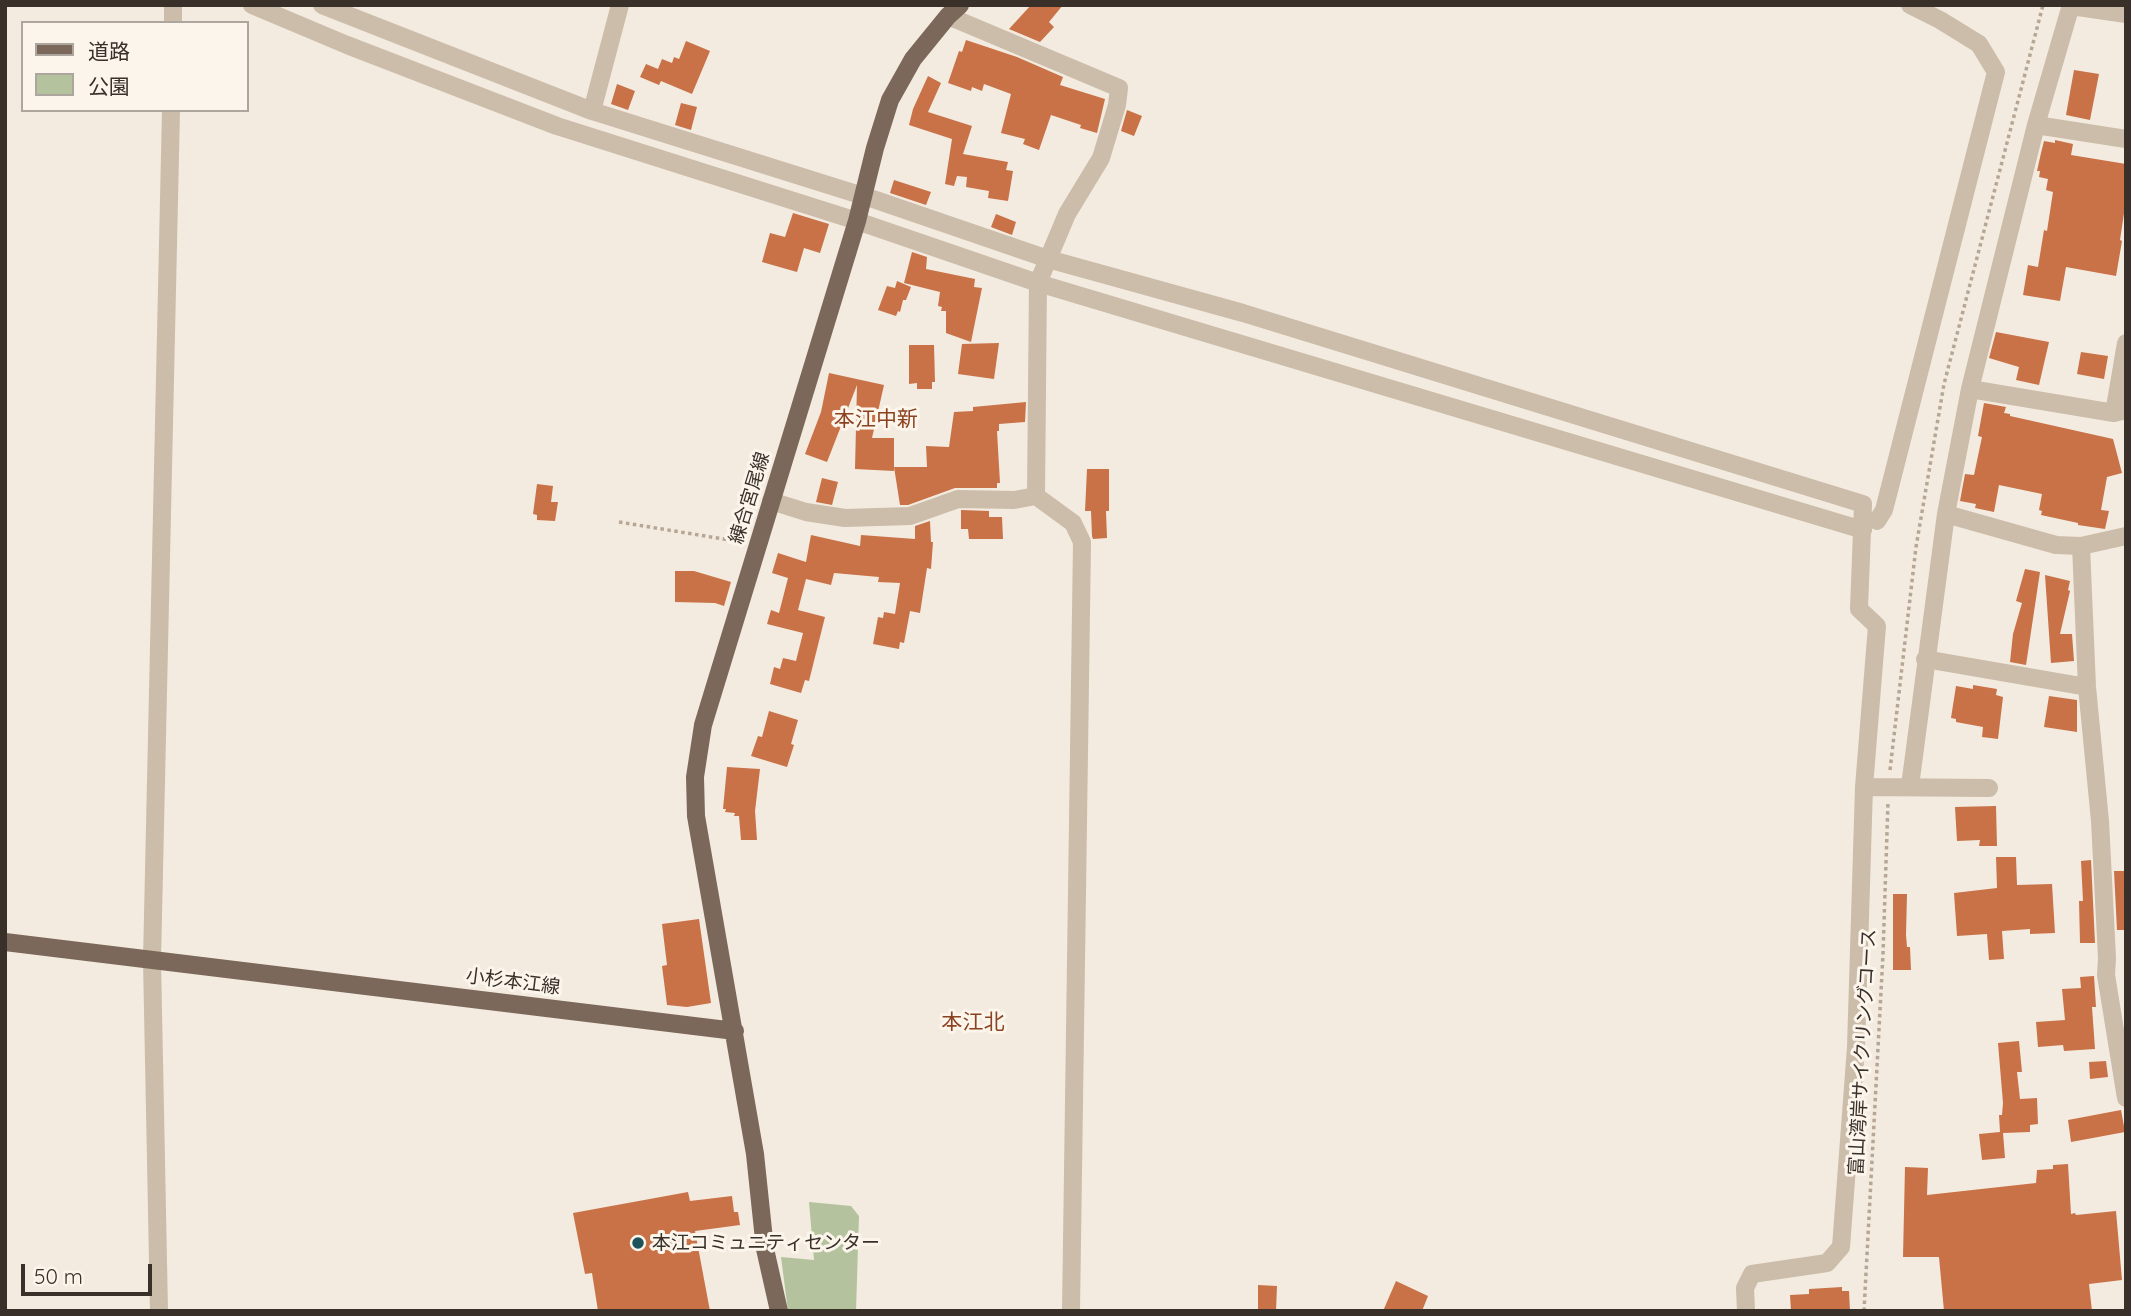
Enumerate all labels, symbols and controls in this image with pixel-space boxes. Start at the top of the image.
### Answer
legend [21,21,248,112]
text: 道路 [88,38,130,64]
text: 公園 [88,73,130,99]
district label: 本江中新 [834,407,918,433]
street label: 練合宮尾線 [725,449,775,547]
street label: 富山湾岸サイクリングコース [1845,928,1881,1176]
street label: 小杉本江線 [464,965,562,999]
district label: 本江北 [942,1010,1004,1036]
place label: 本江コミュニティセンター [652,1232,880,1254]
marker: 本江コミュニティセンター [630,1235,646,1251]
scale bar [24,1250,156,1294]
text: 50 m [34,1263,83,1289]

